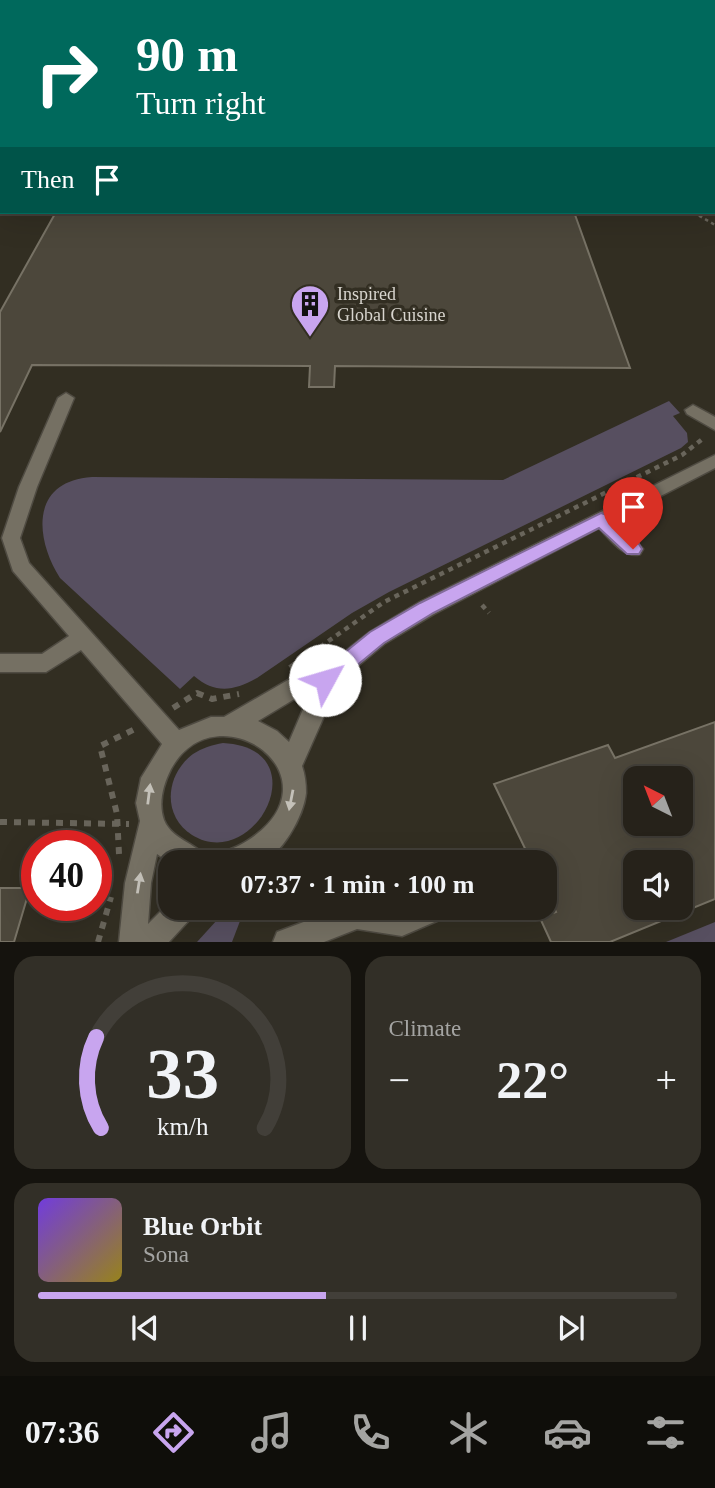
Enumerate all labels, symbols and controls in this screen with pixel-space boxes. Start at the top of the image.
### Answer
text: 90 m [136,27,238,82]
icon: right [21,28,112,119]
text: Turn right [136,85,266,121]
icon: arrive [88,161,126,199]
text: Then [21,165,74,194]
building icon: Inspired Global Cuisine [289,283,331,338]
place label: Inspired Global Cuisine [337,284,446,325]
pin [603,477,663,549]
icon: arrive [614,488,652,526]
position arrow [288,643,362,717]
north arrow [623,766,693,836]
map controls [623,766,693,920]
one-way arrow [144,783,155,805]
one-way arrow [285,789,296,811]
speed limit sign: 40 [21,830,112,921]
button: sound [623,850,693,920]
text: 07:37 · 1 min · 100 m [241,870,475,899]
one-way arrow [134,872,145,894]
text: Climate [389,1016,461,1041]
text: 33 [146,1034,219,1115]
text: 22° [496,1052,569,1109]
text: − [389,1059,410,1101]
text: + [656,1059,677,1101]
text: km/h [157,1113,208,1140]
text: Blue Orbit [143,1212,262,1241]
text: Sona [143,1242,189,1267]
icon: previous [126,1309,164,1347]
icon: pause [339,1309,377,1347]
icon: next [552,1309,590,1347]
icon: directions [149,1408,198,1457]
icon: music [247,1408,296,1457]
icon: phone [346,1408,395,1457]
icon: climate [444,1408,493,1457]
icon: car [543,1408,592,1457]
icon: filters [641,1408,690,1457]
text: 07:36 [25,1414,99,1450]

